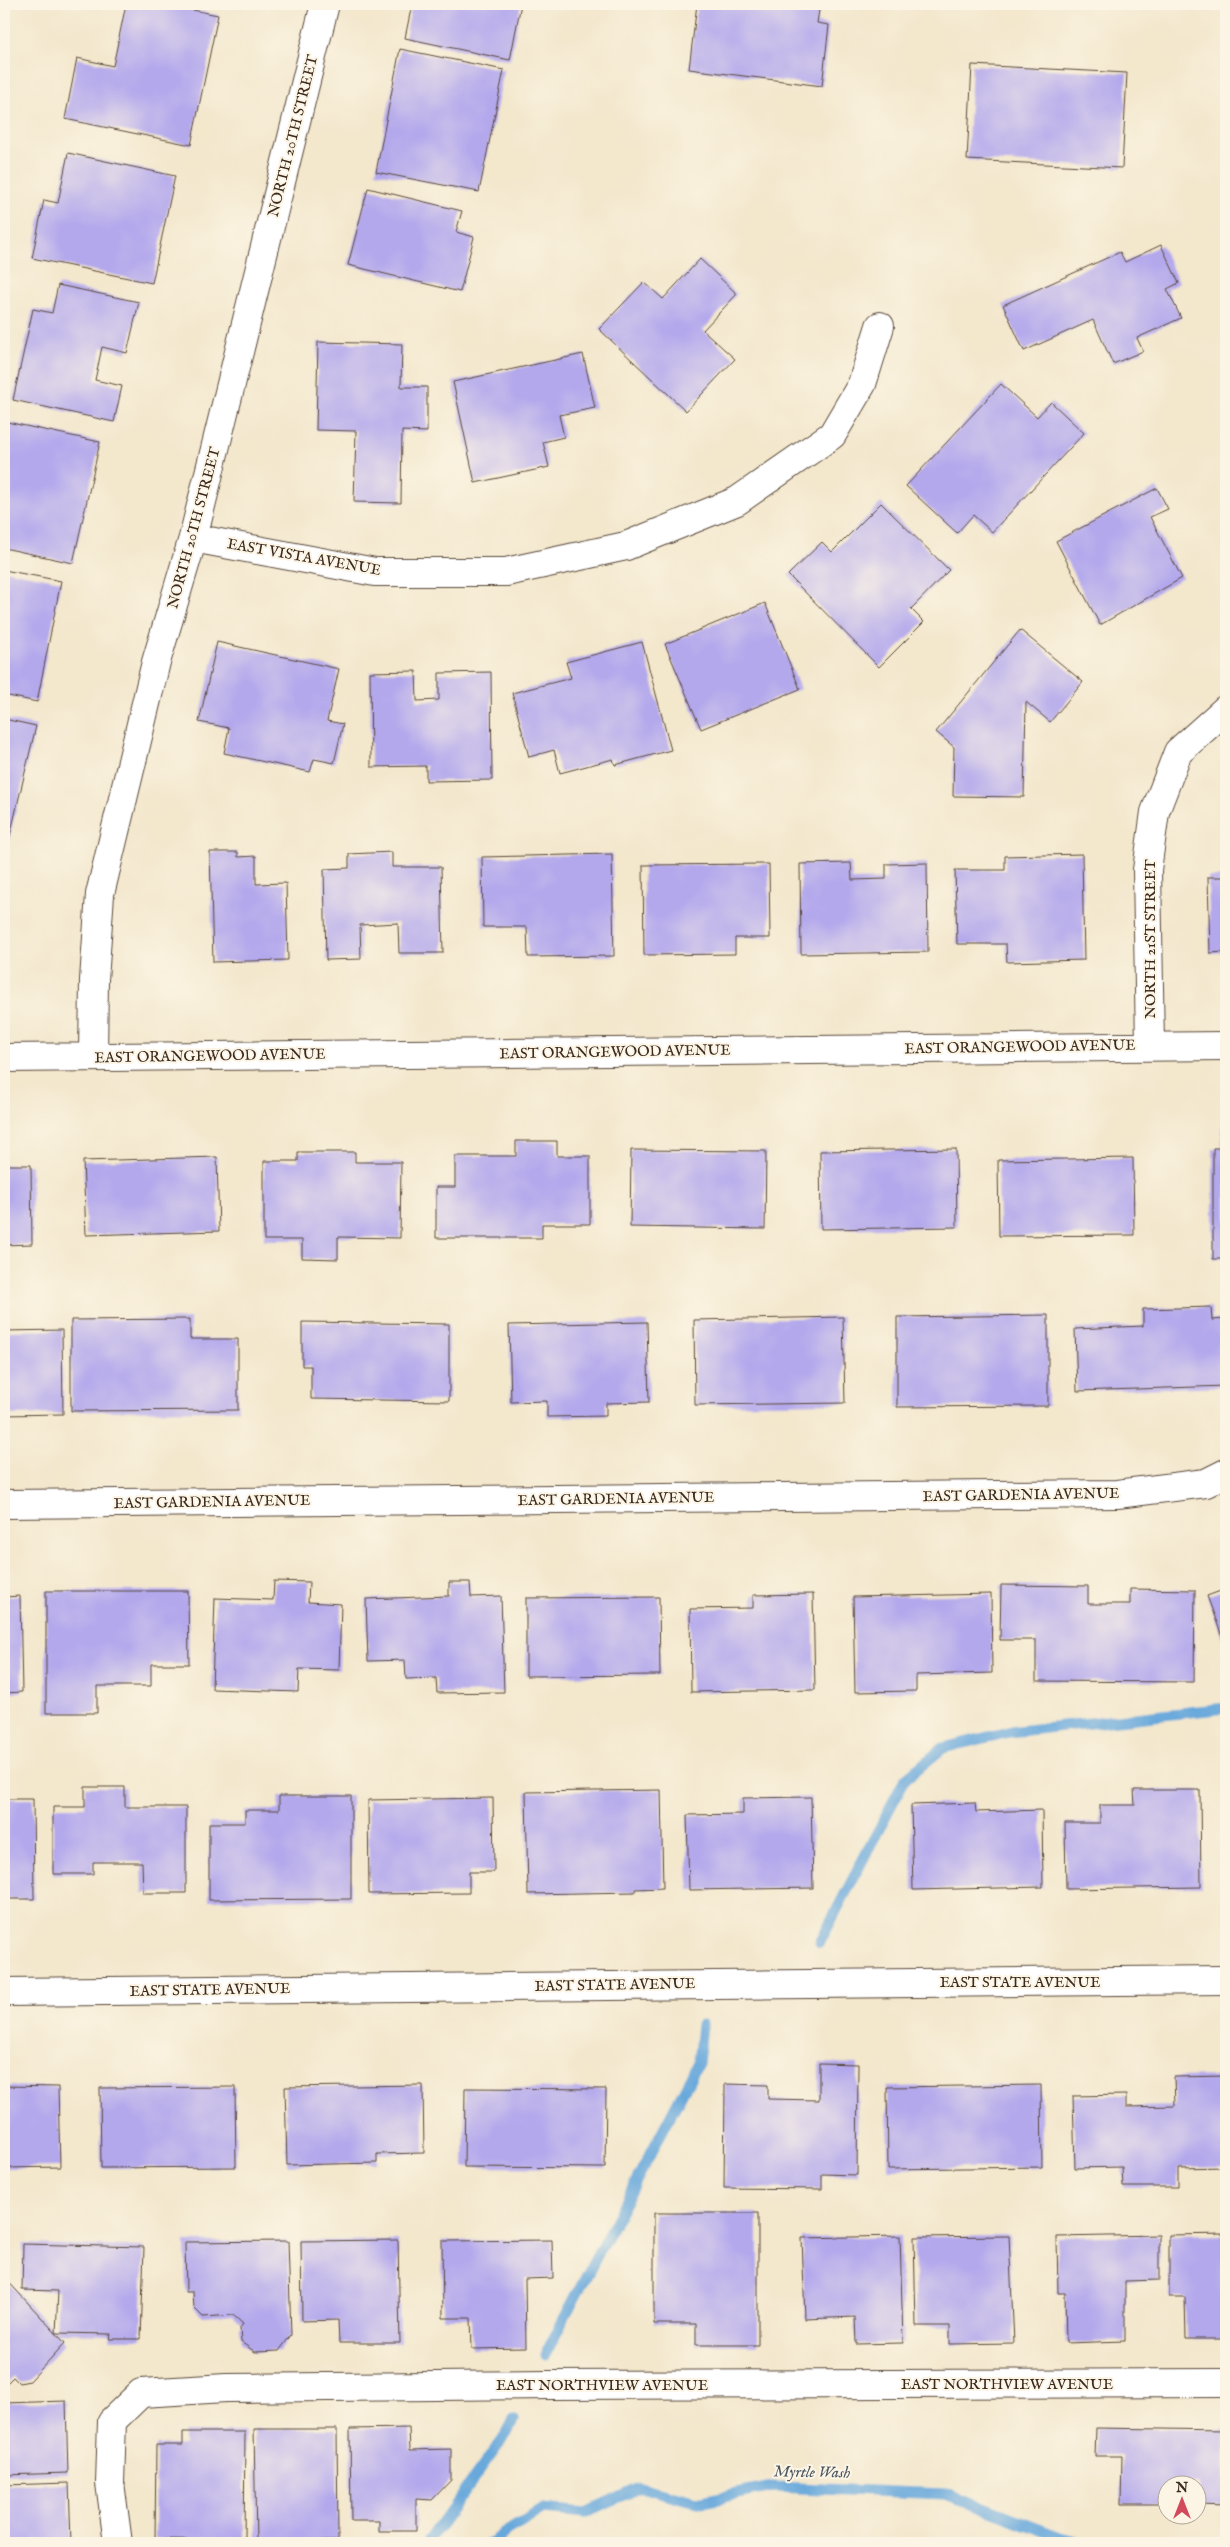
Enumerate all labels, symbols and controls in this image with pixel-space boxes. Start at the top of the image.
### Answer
street label: NORTH 20TH STREET [264,53,322,219]
street label: NORTH 20TH STREET [163,445,225,611]
street label: EAST VISTA AVENUE [226,534,382,580]
street label: NORTH 21ST STREET [1141,859,1160,1019]
street label: EAST ORANGEWOOD AVENUE [904,1035,1136,1059]
street label: EAST ORANGEWOOD AVENUE [499,1040,731,1064]
street label: EAST ORANGEWOOD AVENUE [94,1044,326,1068]
street label: EAST GARDENIA AVENUE [923,1484,1119,1506]
street label: EAST GARDENIA AVENUE [518,1488,714,1510]
street label: EAST GARDENIA AVENUE [114,1491,310,1513]
street label: EAST STATE AVENUE [940,1973,1100,1992]
street label: EAST STATE AVENUE [534,1974,696,1996]
street label: EAST STATE AVENUE [129,1979,291,2001]
street label: EAST NORTHVIEW AVENUE [901,2375,1113,2394]
street label: EAST NORTHVIEW AVENUE [496,2376,708,2395]
water label: Myrtle Wash [773,2462,851,2484]
north arrow [1158,2474,1208,2524]
text: N [1175,2479,1188,2497]

